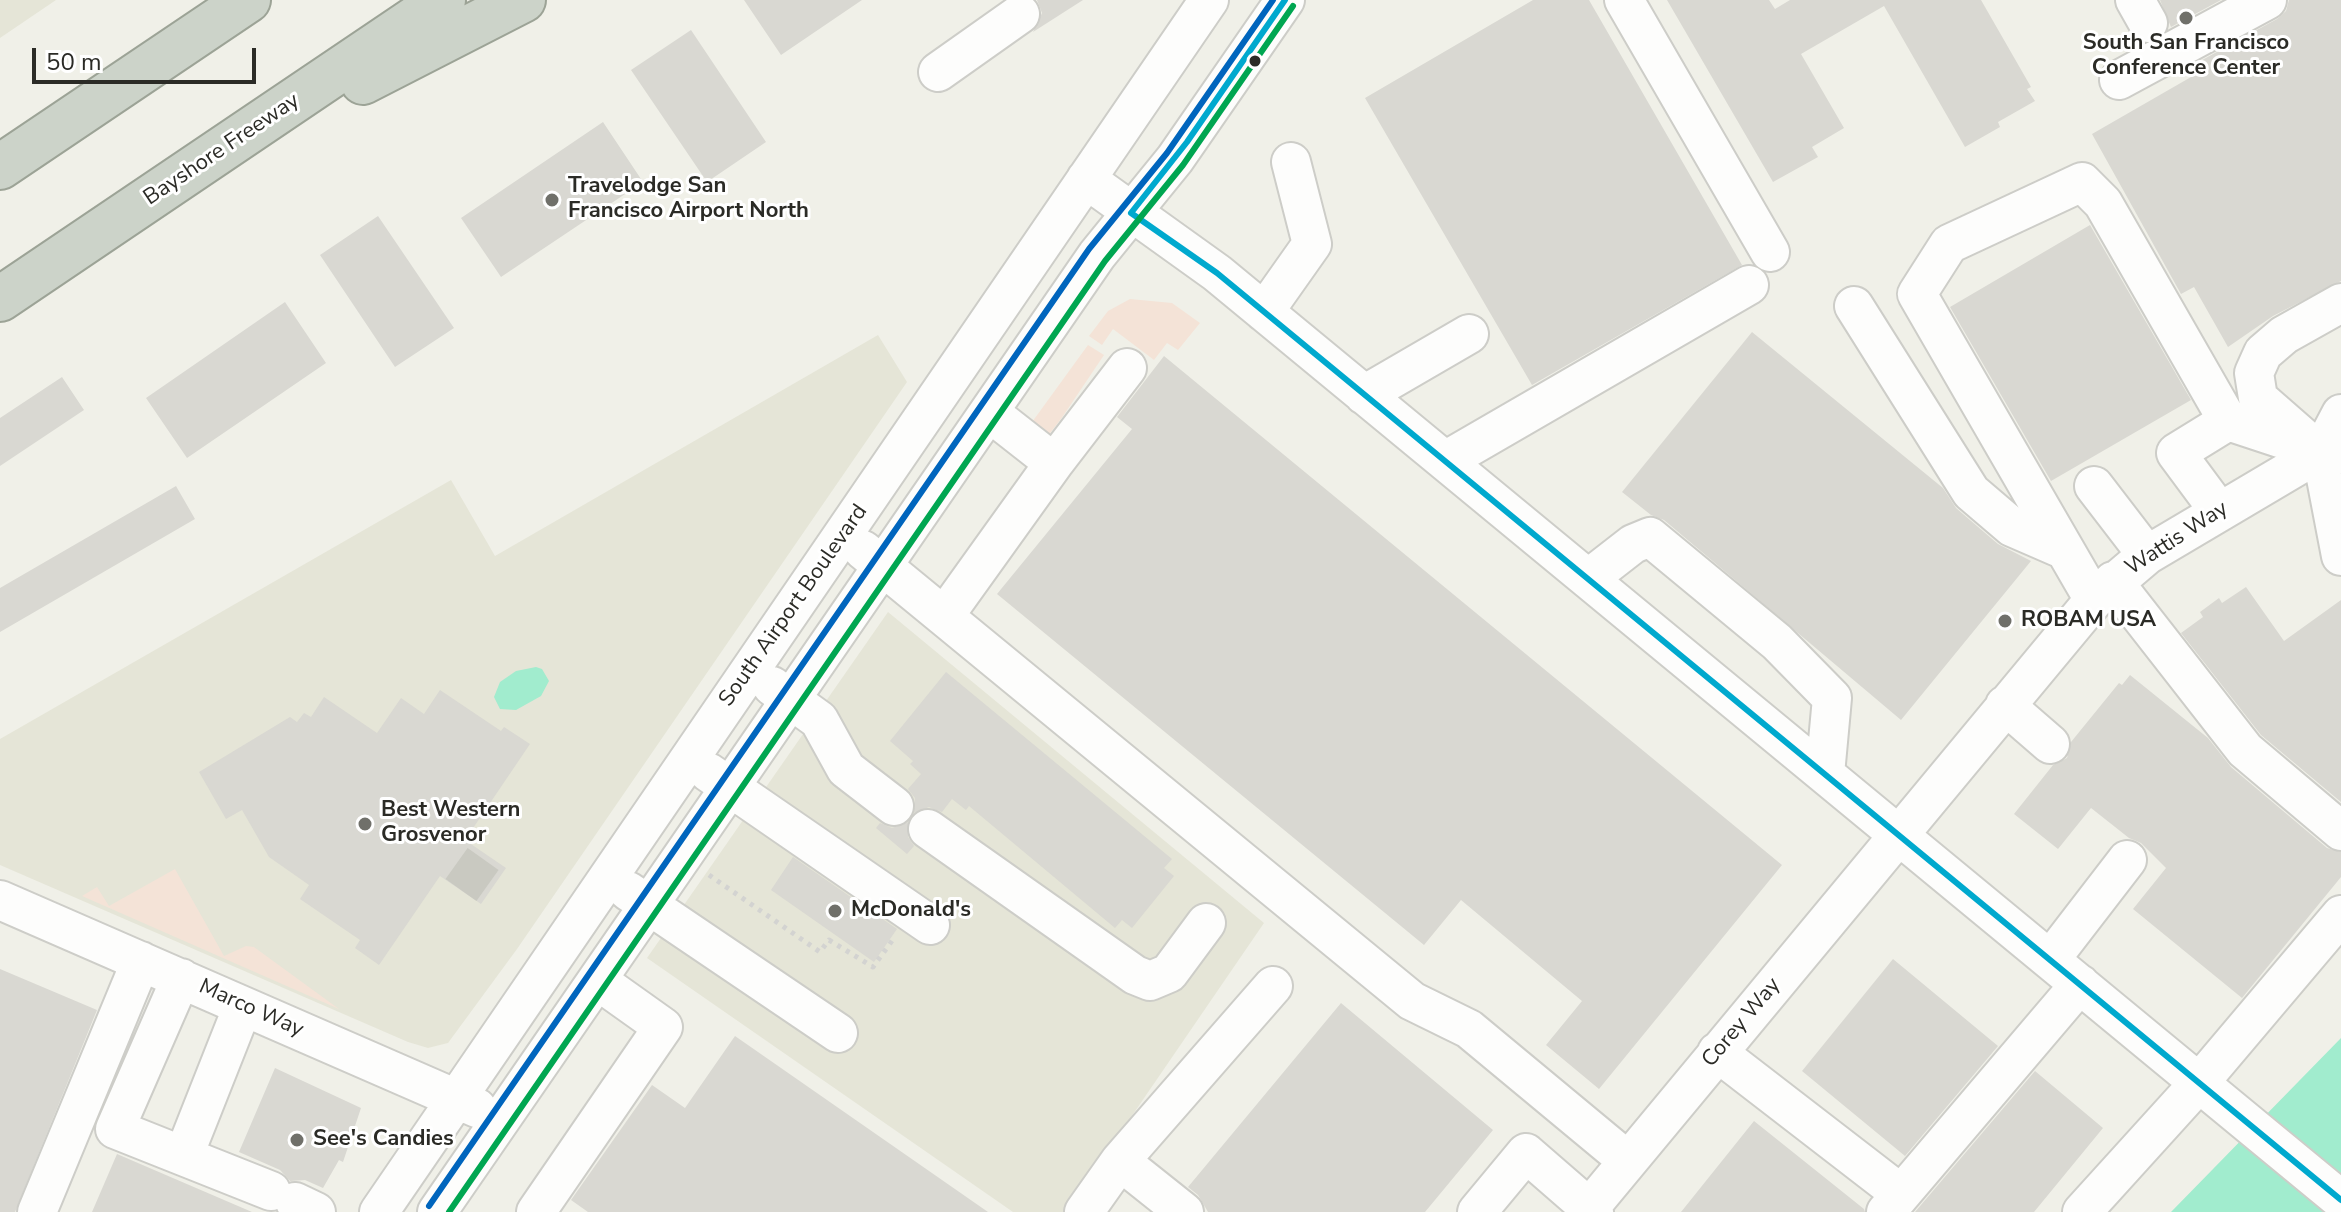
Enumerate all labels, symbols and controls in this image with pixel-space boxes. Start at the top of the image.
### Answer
marker: South San Francisco Conference Center [2177,9,2195,27]
place label: South San Francisco Conference Center [2083,31,2289,82]
scale bar [36,32,260,82]
text: 50 m [46,46,102,78]
unlabelled marker [1247,53,1263,69]
street label: Bayshore Freeway [139,88,305,212]
place label: Travelodge San Francisco Airport North [568,174,809,226]
marker: Travelodge San Francisco Airport North [543,191,561,209]
street label: Wattis Way [2121,496,2233,582]
street label: South Airport Boulevard [714,500,874,712]
place label: ROBAM USA [2021,608,2156,634]
marker: ROBAM USA [1996,612,2014,630]
place label: Best Western Grosvenor [381,798,520,850]
marker: Best Western Grosvenor [356,815,374,833]
place label: McDonald's [851,898,971,924]
marker: McDonald's [826,902,844,920]
street label: Corey Way [1697,973,1787,1073]
street label: Marco Way [195,974,307,1044]
place label: See's Candies [313,1127,454,1153]
marker: See's Candies [288,1131,306,1149]

